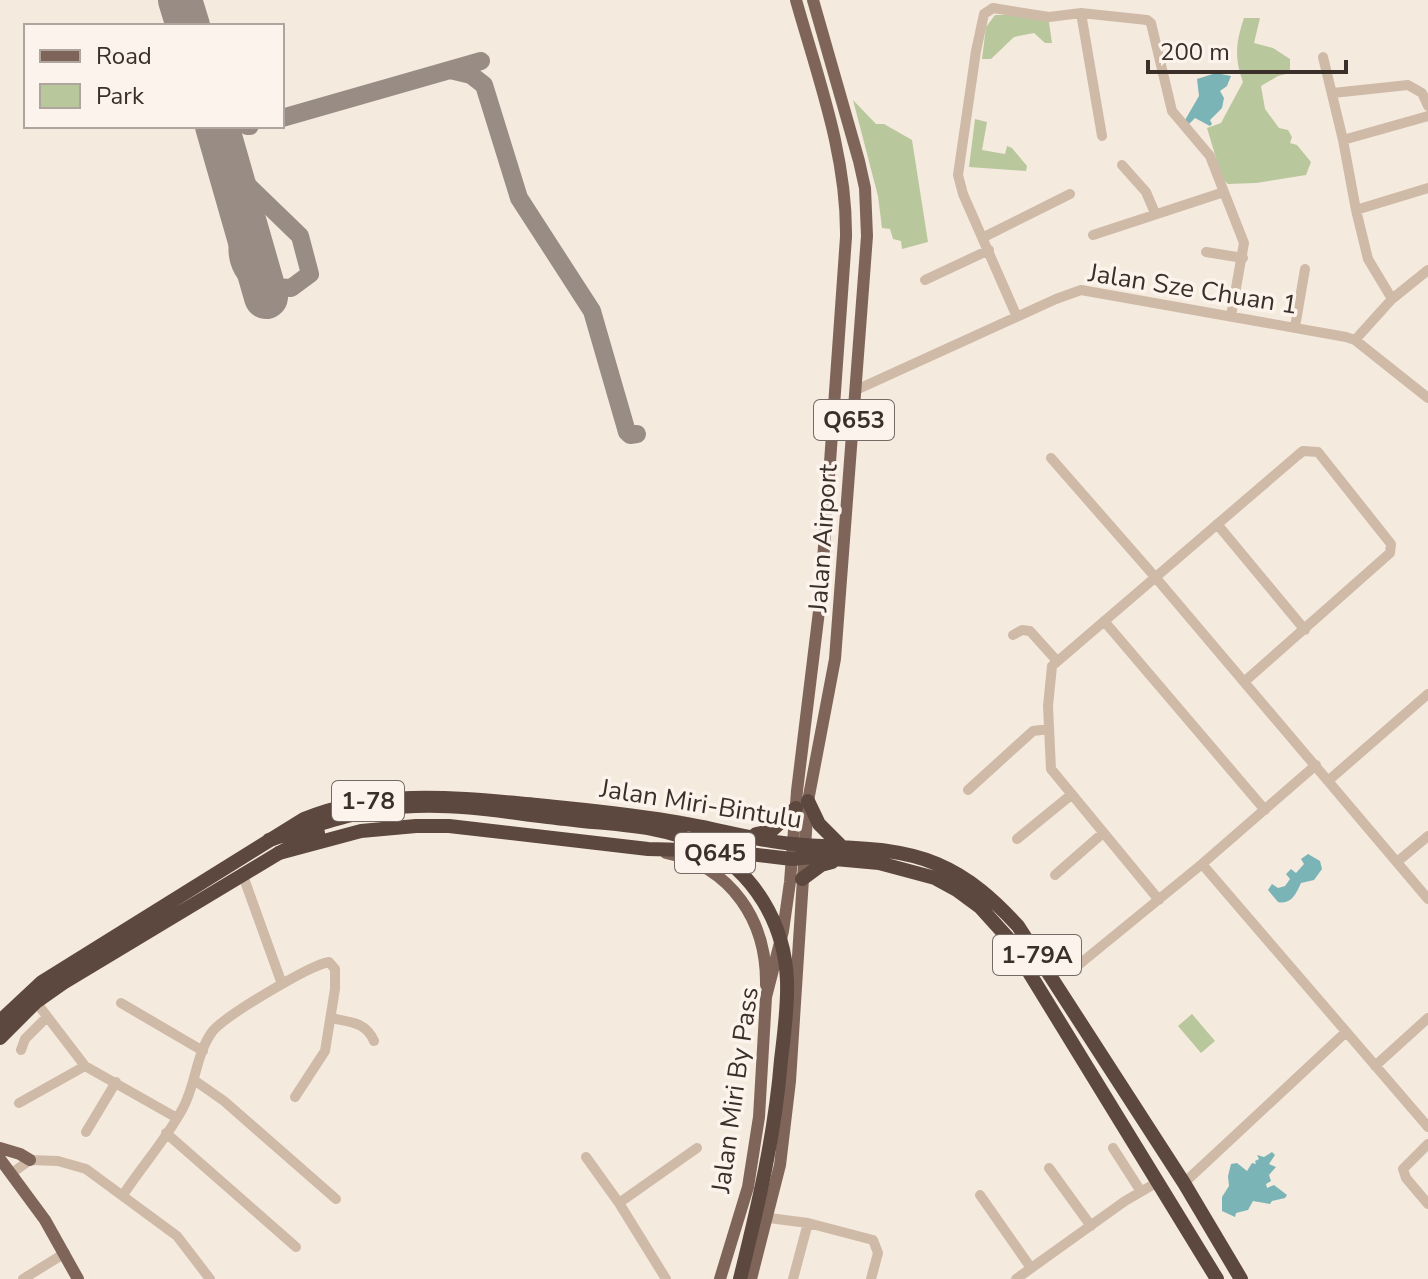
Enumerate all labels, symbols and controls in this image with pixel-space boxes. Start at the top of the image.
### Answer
legend [24,24,284,128]
scale bar [1148,24,1346,74]
text: 200 m [1160,36,1230,68]
text: Road [96,40,152,72]
text: Park [96,80,145,112]
street label: Jalan Sze Chuan 1 [1085,255,1300,323]
road number: Q653 [814,400,894,440]
street label: Jalan Airport [800,462,846,614]
street label: Jalan Miri-Bintulu [596,771,805,837]
road number: 1-78 [332,781,404,821]
road number: Q645 [675,833,755,873]
road number: 1-79A [993,935,1081,975]
street label: Jalan Miri By Pass [703,985,767,1196]

